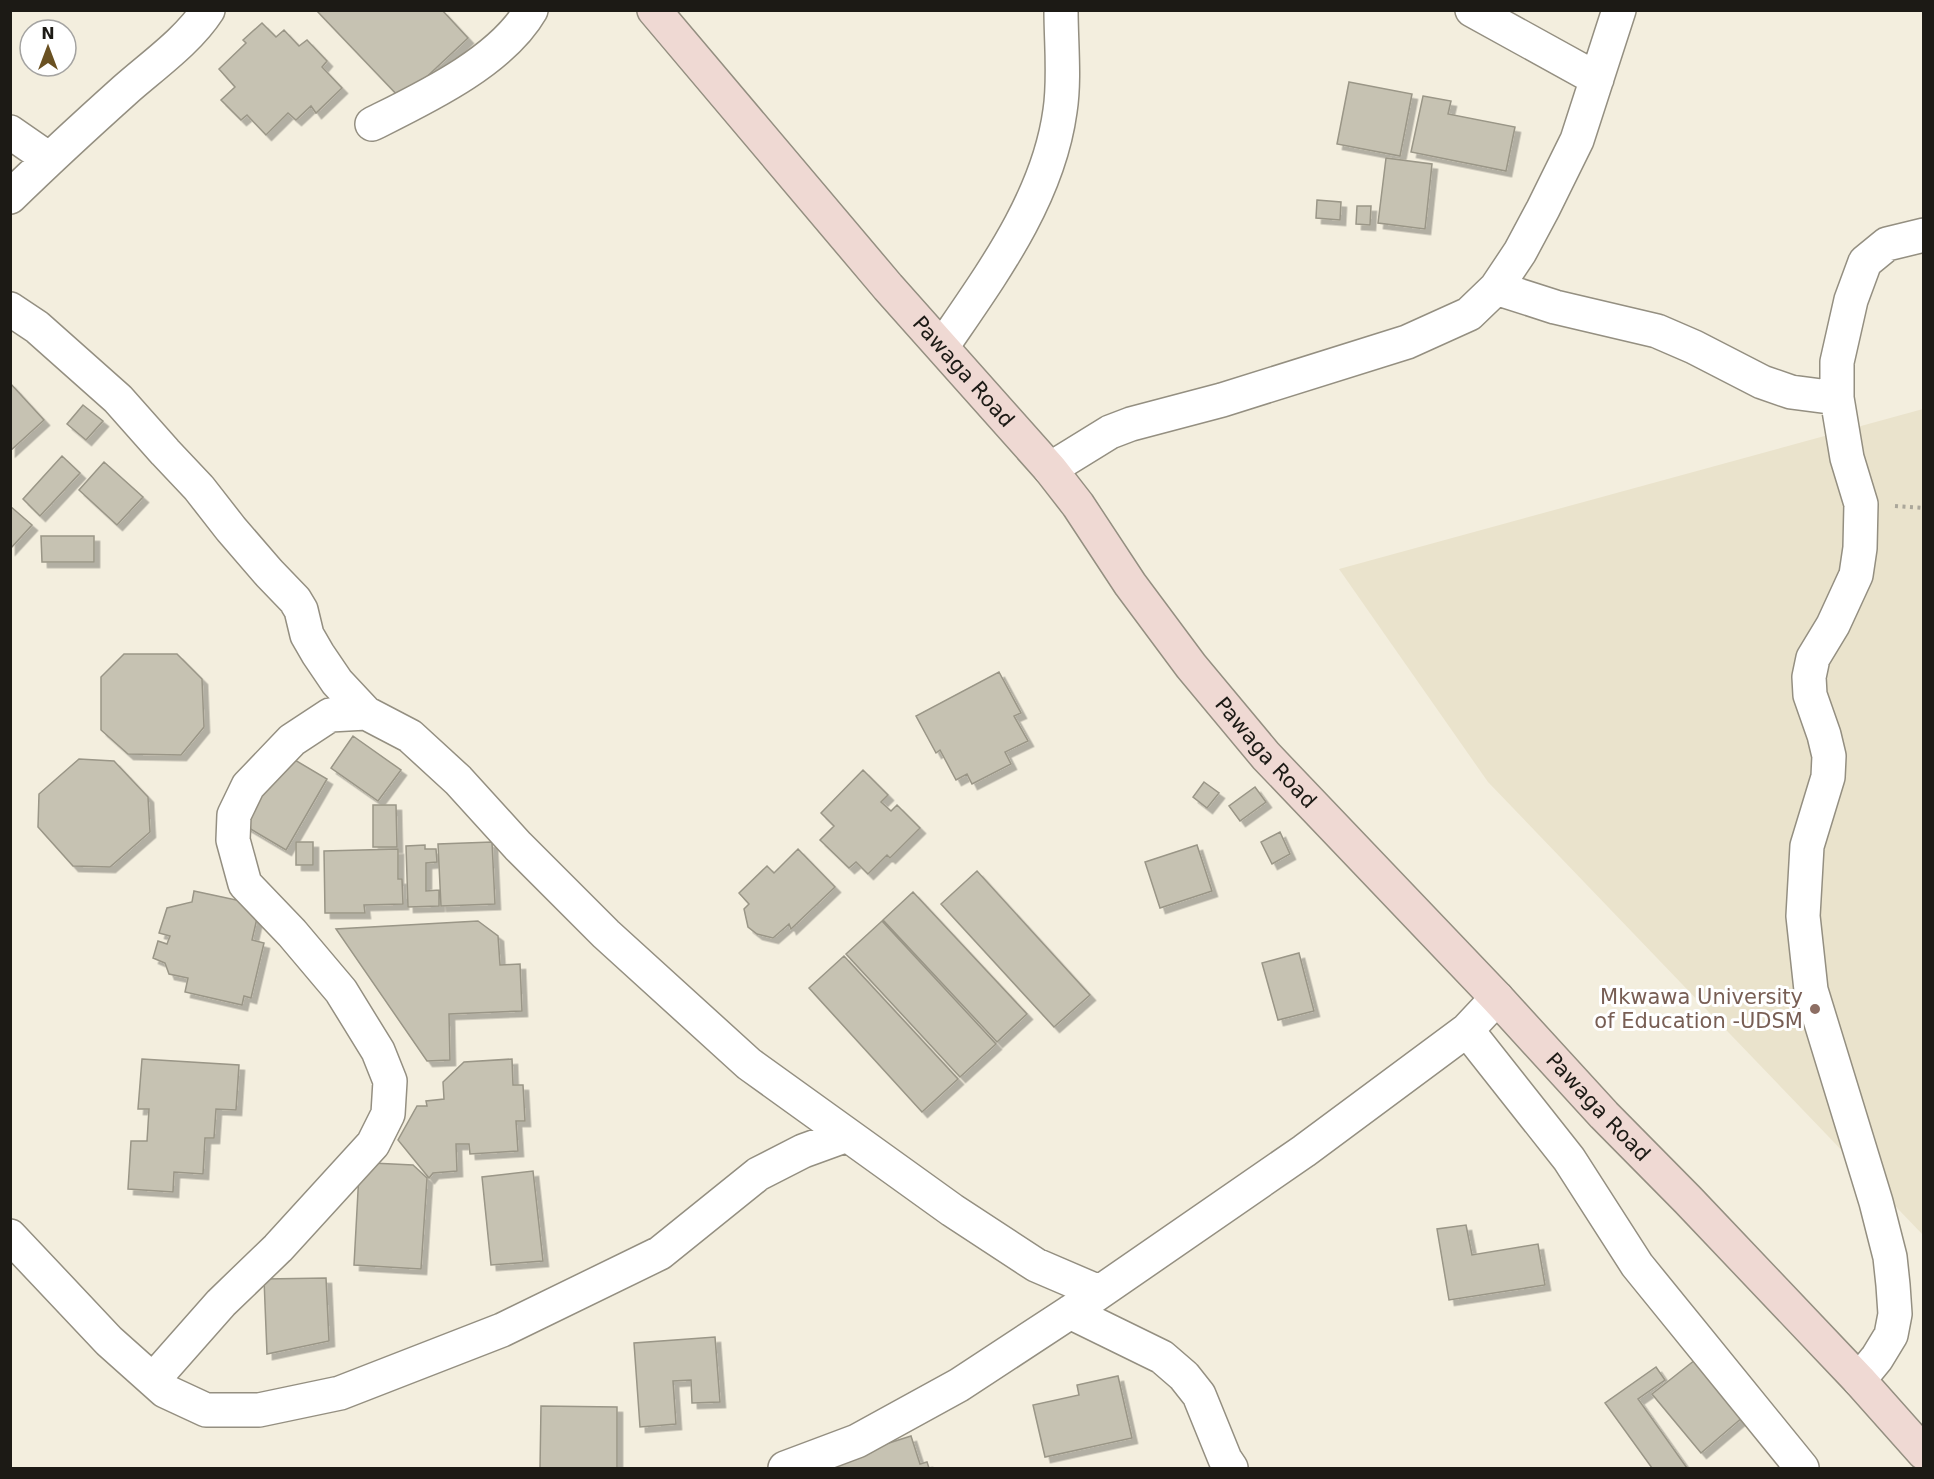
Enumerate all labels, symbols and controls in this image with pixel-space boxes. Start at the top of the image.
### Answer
north arrow [18,18,78,78]
text: N [41,24,55,43]
street label: Pawaga Road [908,311,1019,432]
street label: Pawaga Road [1210,692,1321,813]
place label: Mkwawa University of Education -UDSM [1594,985,1803,1033]
marker: Mkwawa University of Education -UDSM [1808,1002,1822,1016]
street label: Pawaga Road [1541,1048,1655,1166]

